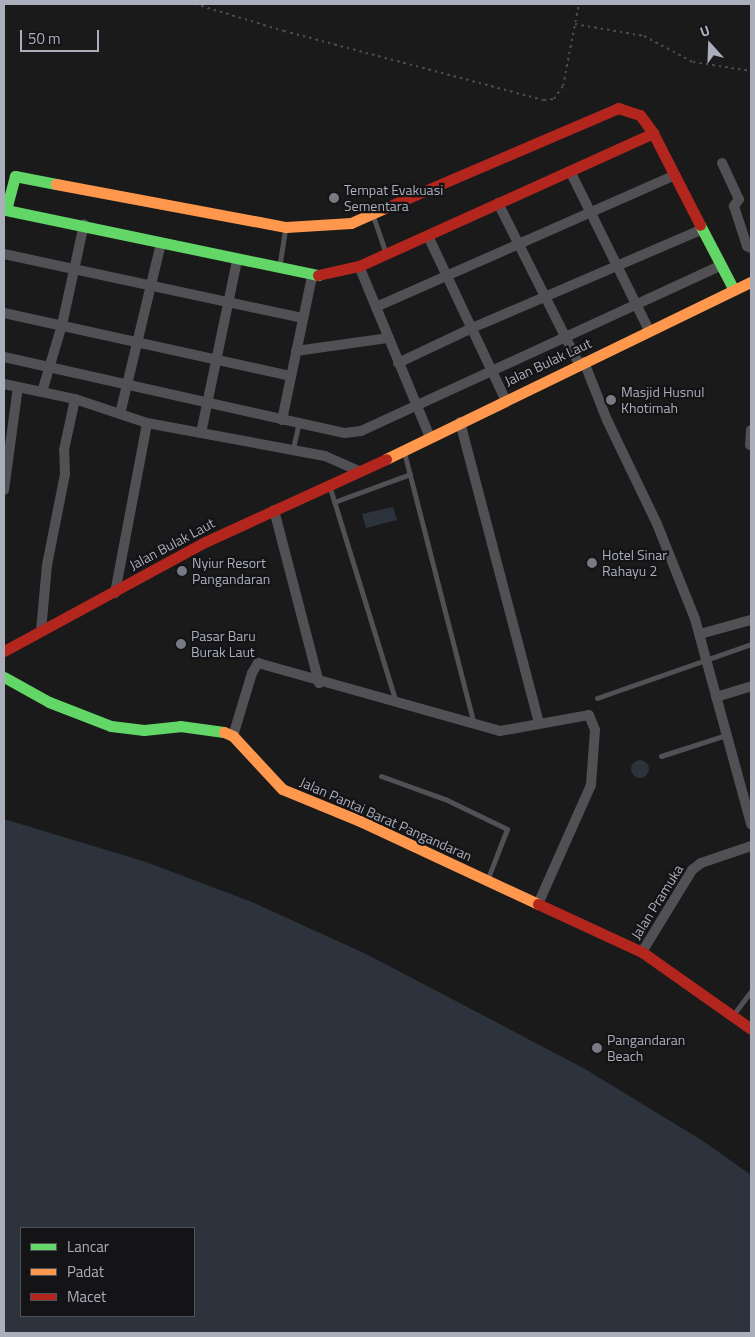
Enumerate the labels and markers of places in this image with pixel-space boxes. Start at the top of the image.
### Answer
place label: Tempat Evakuasi Sementara [344,182,443,214]
marker: Tempat Evakuasi Sementara [328,192,340,204]
place label: Masjid Husnul Khotimah [621,384,704,417]
marker: Masjid Husnul Khotimah [605,394,617,406]
place label: Hotel Sinar Rahayu 2 [602,547,667,580]
place label: Nyiur Resort Pangandaran [192,555,270,588]
marker: Hotel Sinar Rahayu 2 [586,557,598,569]
marker: Nyiur Resort Pangandaran [176,565,188,577]
place label: Pasar Baru Burak Laut [191,628,256,660]
marker: Pasar Baru Burak Laut [175,638,187,650]
place label: Pangandaran Beach [607,1032,685,1064]
marker: Pangandaran Beach [591,1042,603,1054]

